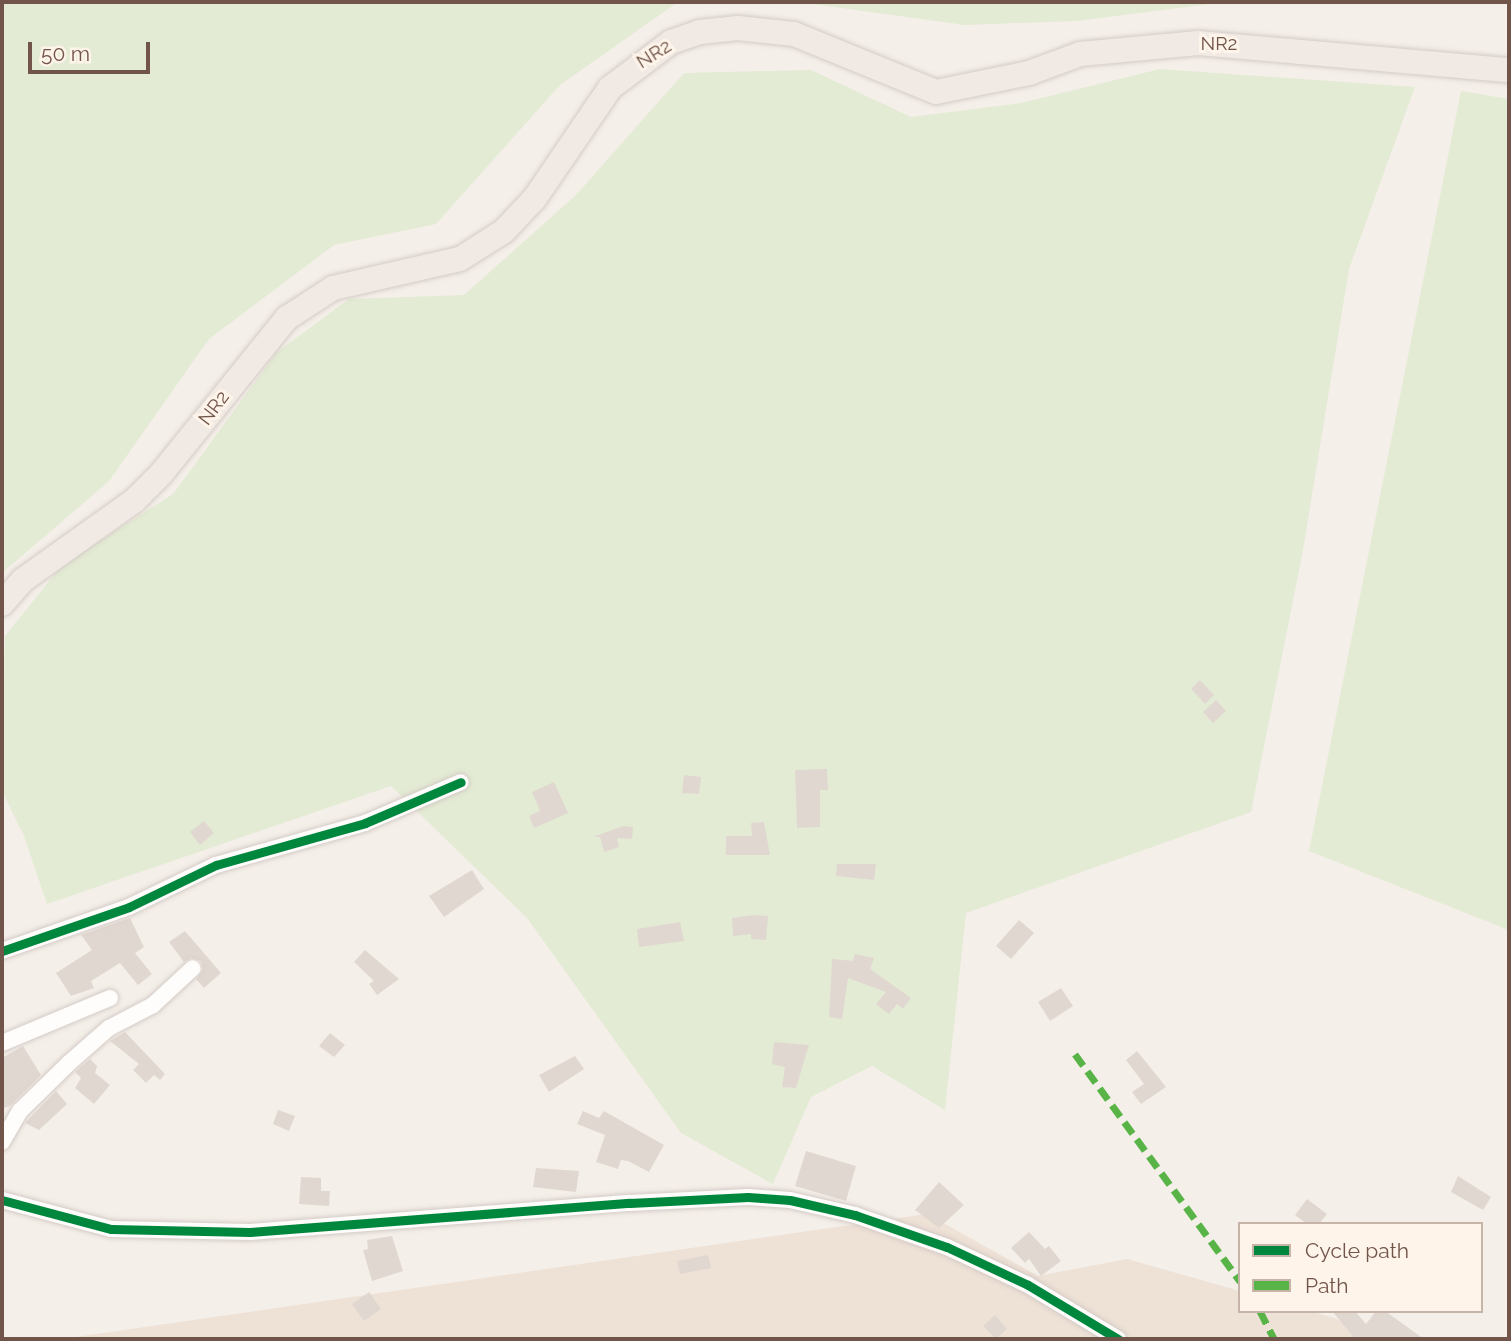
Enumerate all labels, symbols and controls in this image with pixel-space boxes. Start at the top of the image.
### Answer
scale bar [32,28,154,72]
street label: NR2 [1201,33,1237,55]
street label: NR2 [632,35,676,73]
text: 50 m [41,41,90,66]
street label: NR2 [194,386,234,430]
legend [1238,1222,1483,1313]
text: Cycle path [1305,1238,1409,1263]
text: Path [1305,1273,1349,1298]

